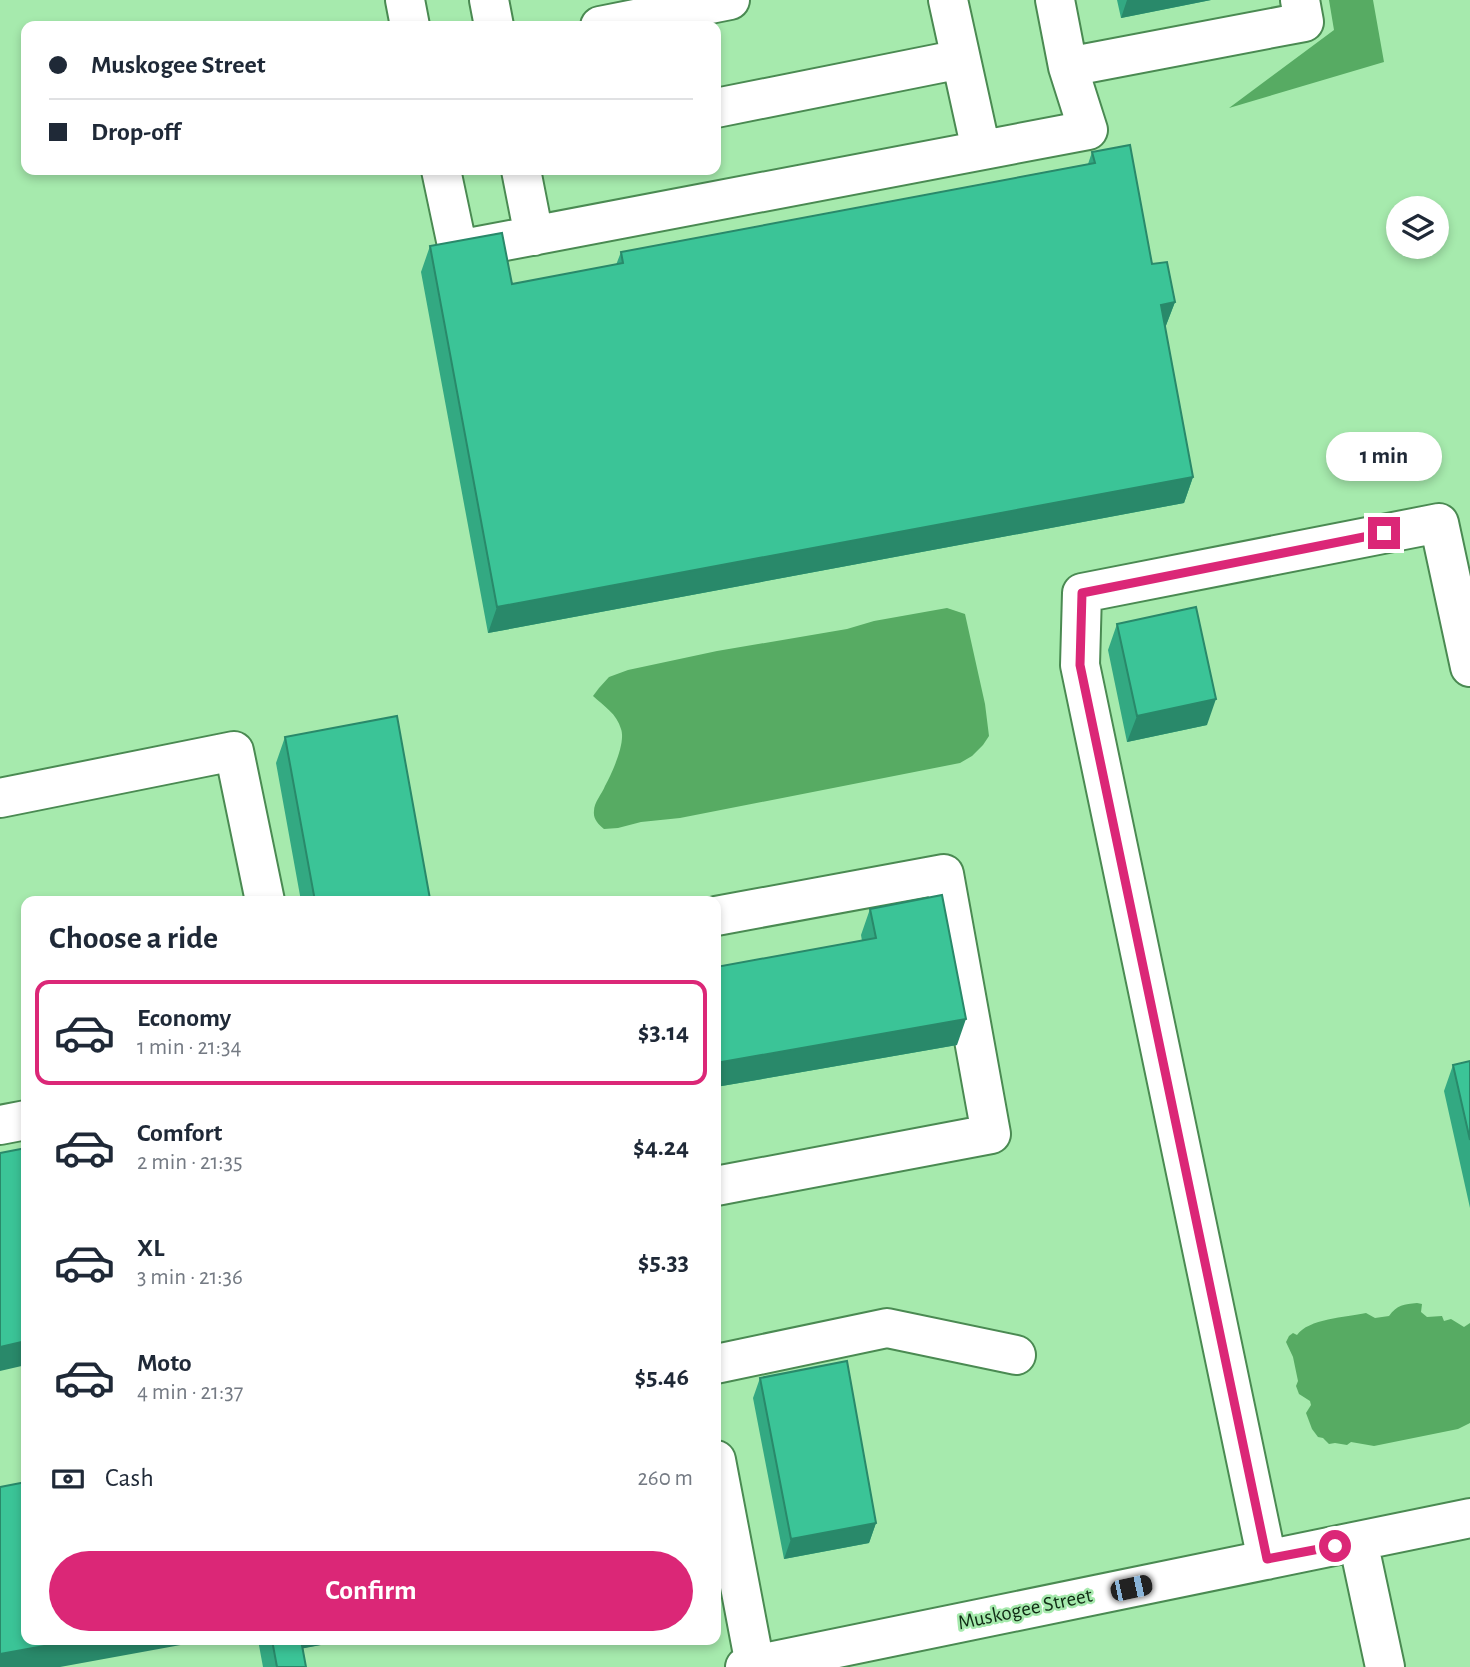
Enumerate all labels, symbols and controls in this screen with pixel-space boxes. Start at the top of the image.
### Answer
text: Muskogee Street [91,52,266,78]
text: Drop-off [91,119,180,145]
map controls [1386,196,1449,259]
button: layers [1386,196,1449,259]
callout: 1 min [1326,432,1442,480]
text: 1 min [1360,445,1408,468]
route end [1368,517,1400,549]
text: Choose a ride [49,922,218,954]
icon: car [53,1001,116,1064]
text: Economy [137,1005,231,1031]
text: $3.14 [638,1019,689,1045]
text: 1 min · 21:34 [137,1036,242,1059]
icon: car [53,1116,116,1179]
text: Comfort [137,1120,222,1146]
text: $4.24 [633,1134,689,1160]
text: 2 min · 21:35 [137,1151,243,1174]
icon: car [53,1231,116,1294]
text: XL [137,1235,164,1261]
text: $5.33 [638,1249,689,1275]
text: 3 min · 21:36 [137,1266,243,1289]
icon: car [53,1346,116,1409]
text: Moto [137,1350,192,1376]
text: $5.46 [634,1364,689,1390]
text: 4 min · 21:37 [137,1381,243,1404]
icon: cash [49,1460,87,1498]
text: Cash [105,1465,154,1491]
text: 260 m [637,1467,693,1490]
route start [1319,1530,1351,1562]
button: Confirm [49,1551,693,1631]
car [1109,1573,1154,1603]
street label: Muskogee Street [956,1584,1094,1633]

